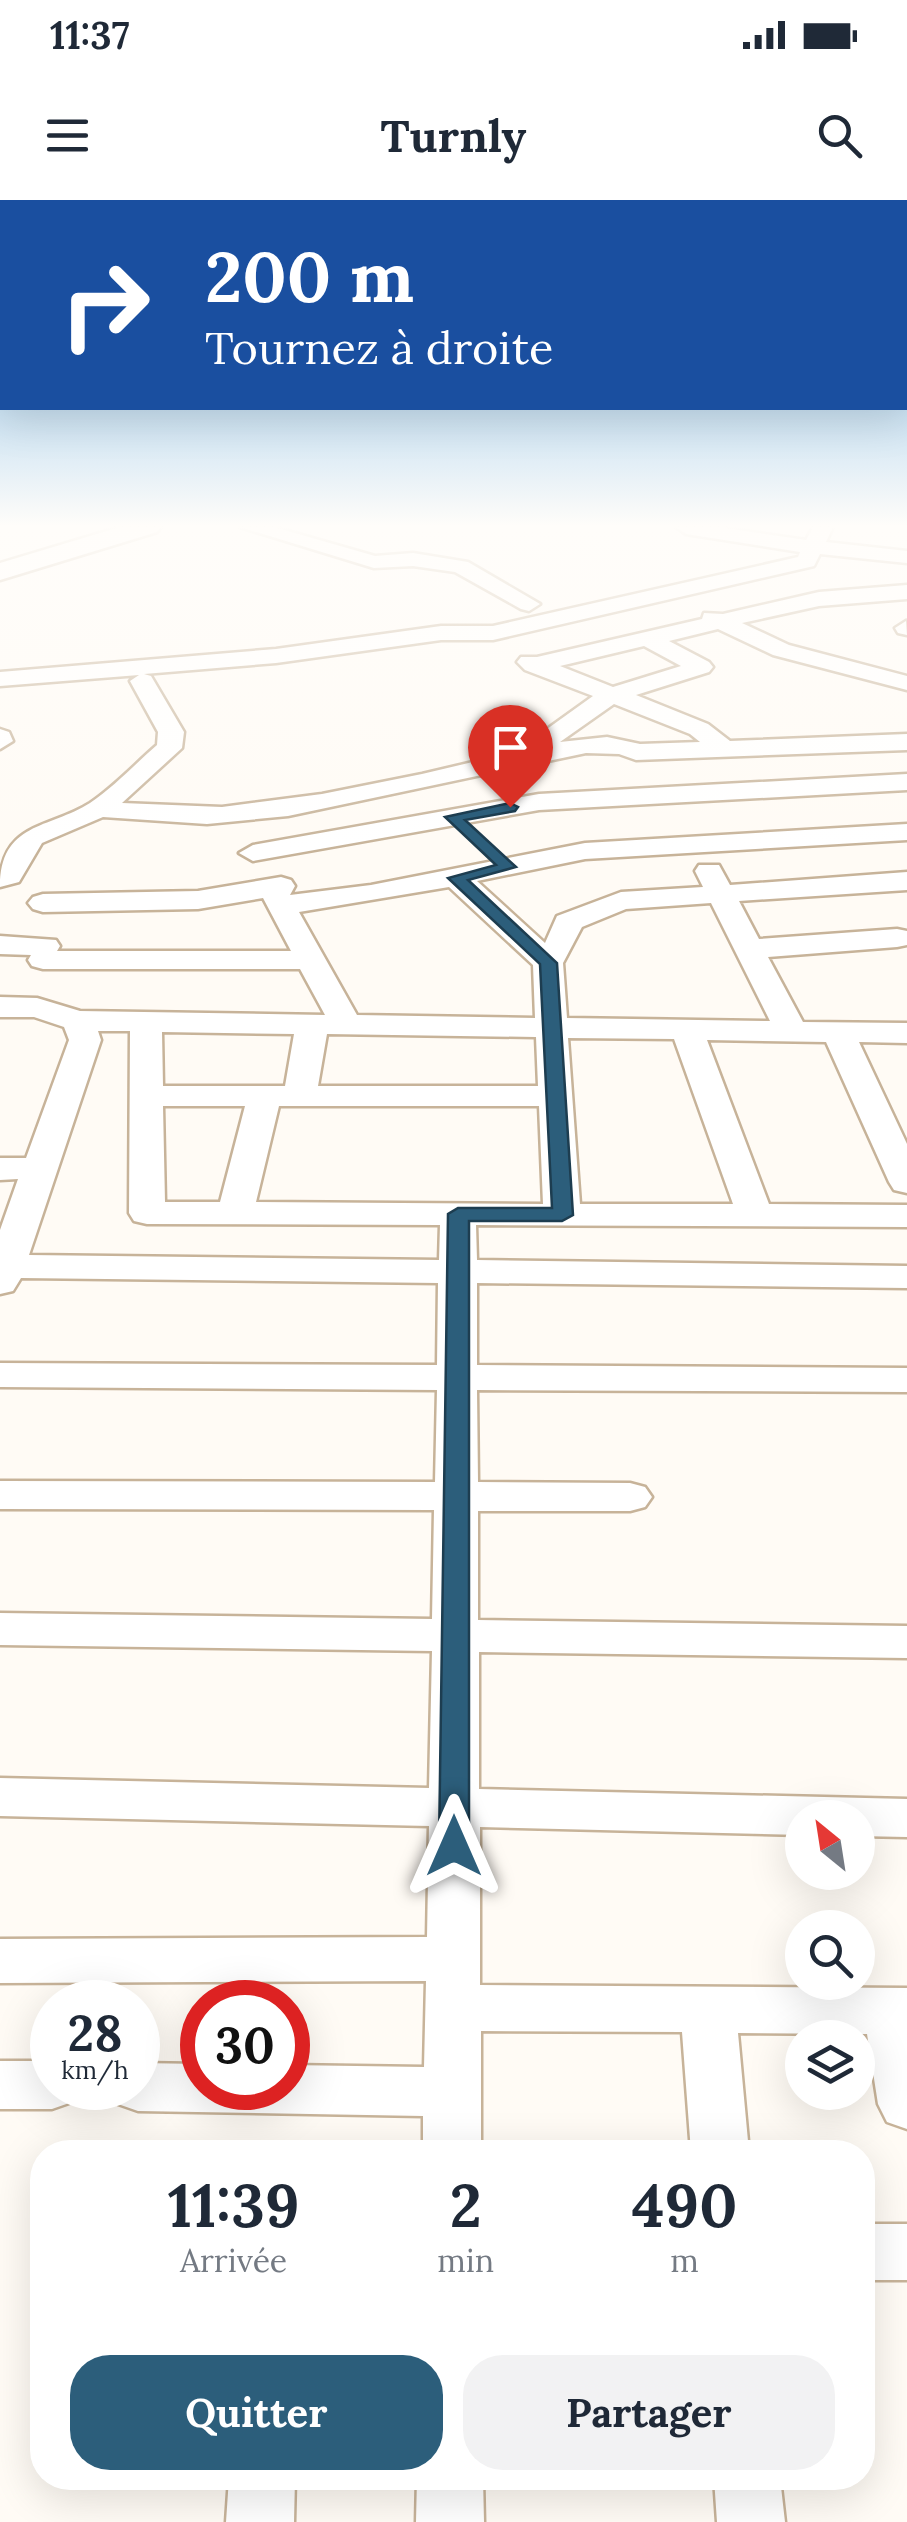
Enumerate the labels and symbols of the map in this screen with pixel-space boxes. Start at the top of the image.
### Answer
pin [468,705,553,808]
position arrow [402,1794,506,1898]
north arrow [785,1800,875,1890]
speed limit sign: 30 [180,1980,310,2110]

